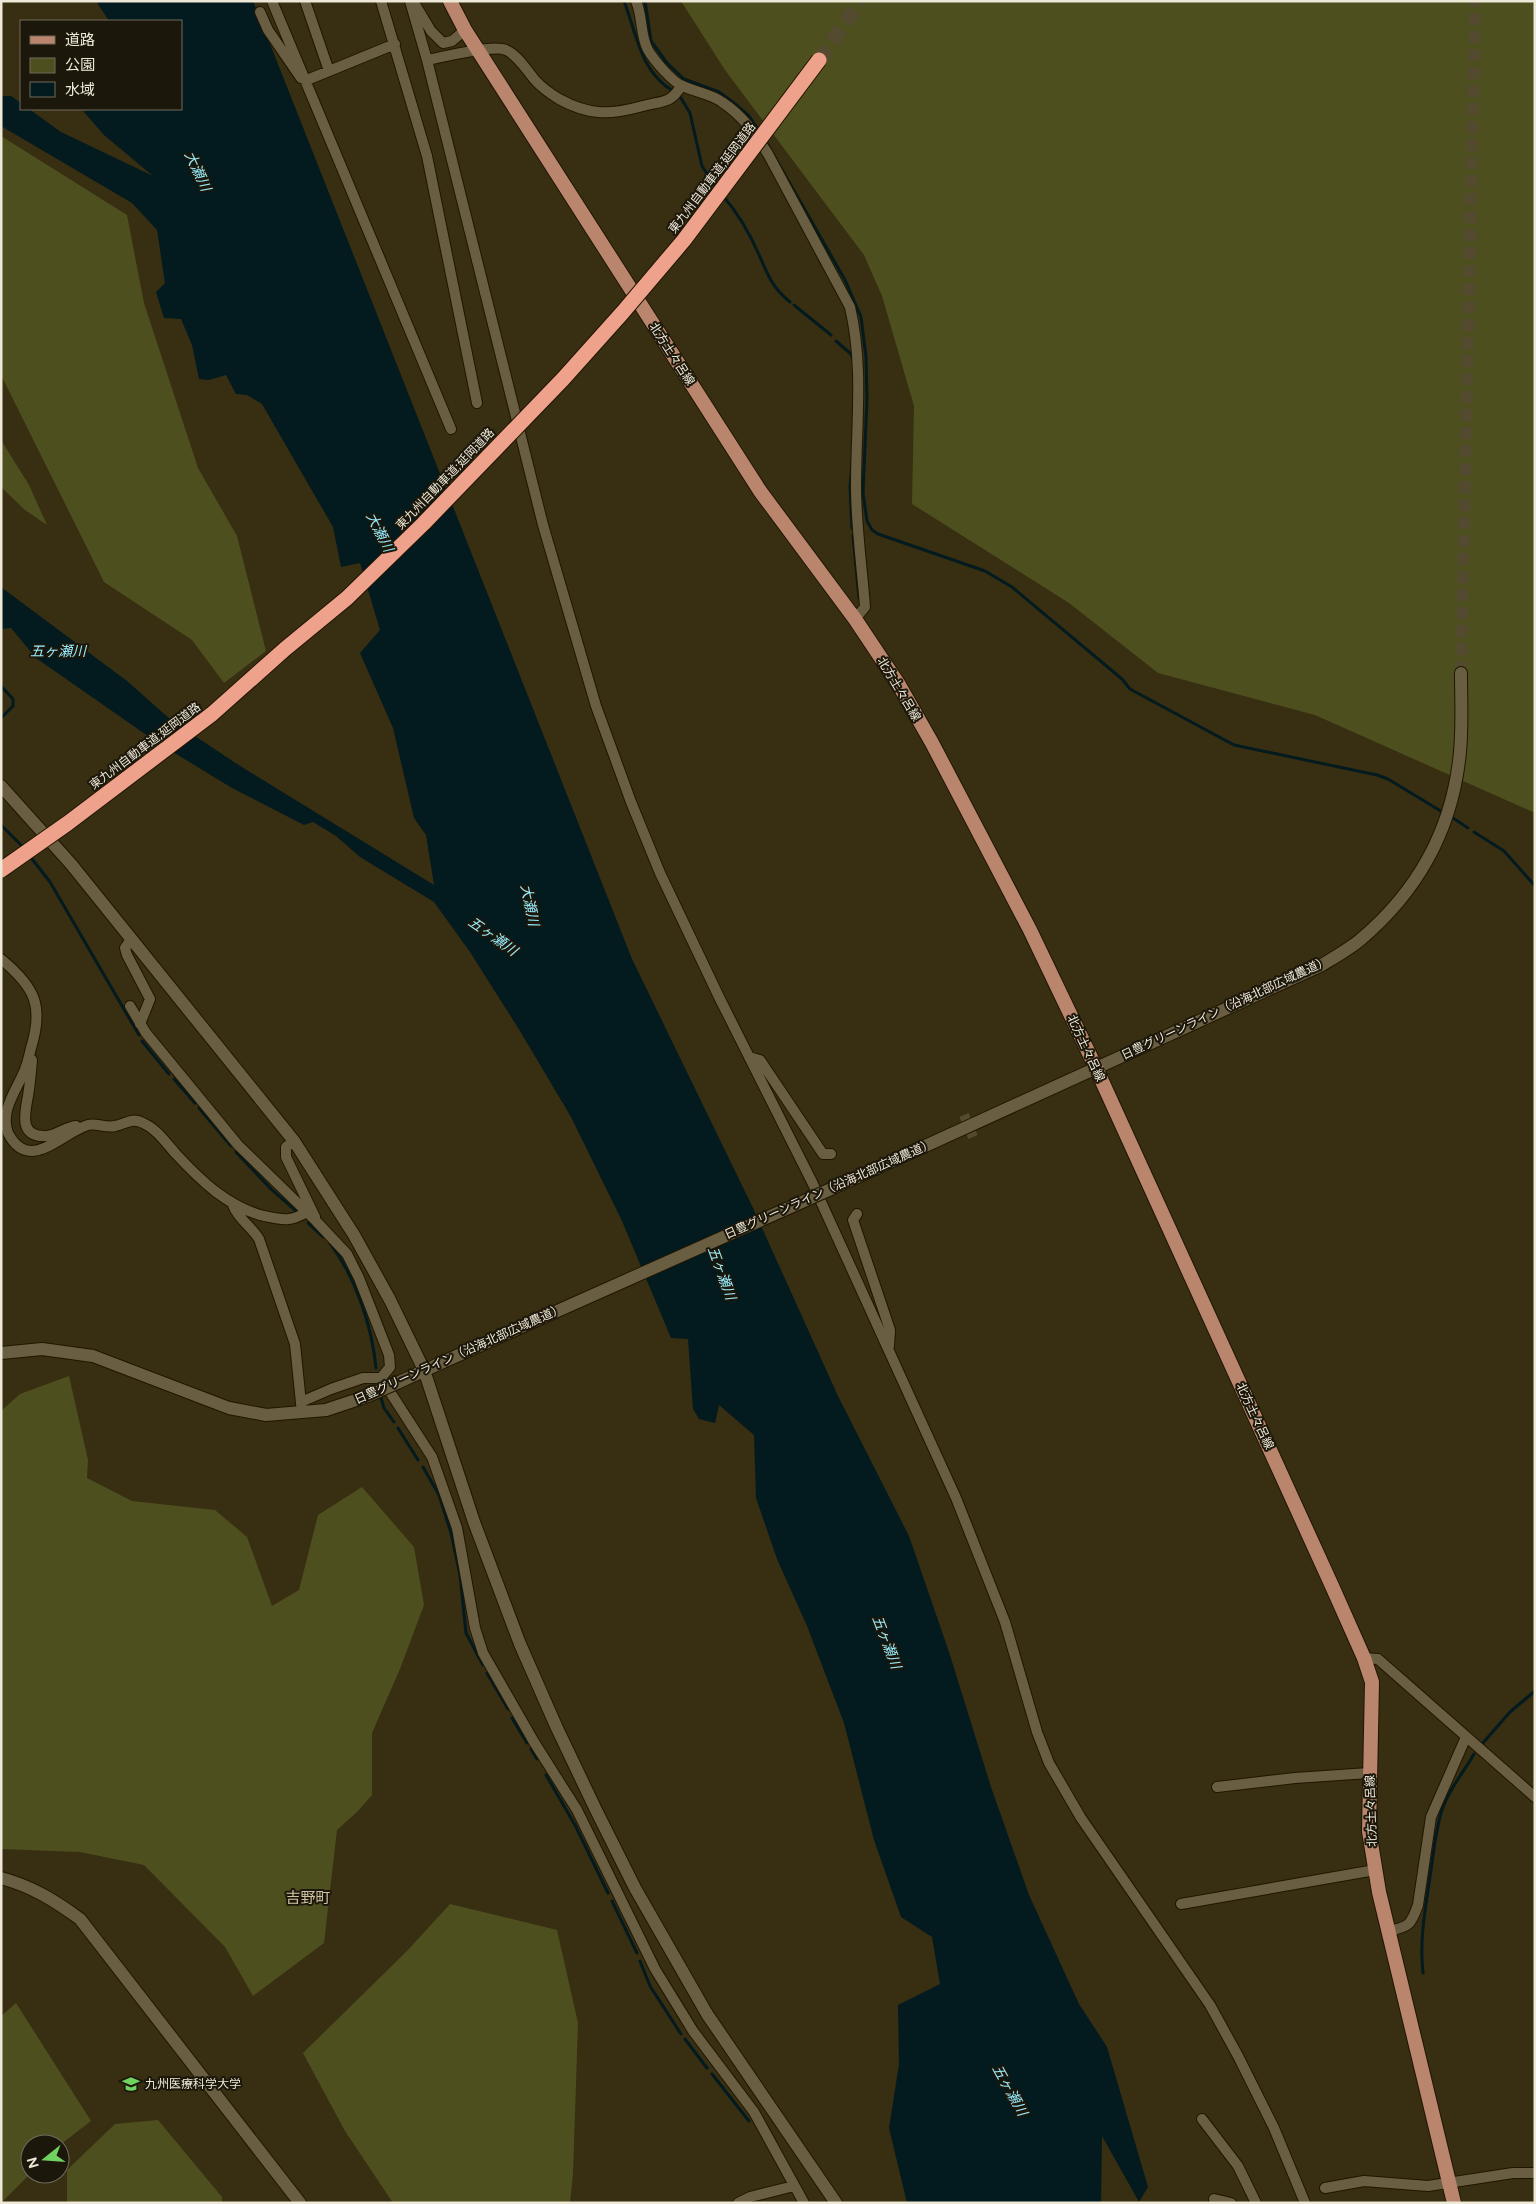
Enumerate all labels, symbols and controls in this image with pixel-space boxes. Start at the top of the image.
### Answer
legend [20,20,182,110]
text: 道路 [65,31,95,49]
text: 公園 [65,56,95,74]
text: 水域 [65,81,95,99]
street label: 東九州自動車道;延岡道路 [666,120,758,236]
water label: 大瀬川 [181,149,215,196]
street label: 北方土々呂線 [647,320,697,388]
street label: 東九州自動車道;延岡道路 [393,426,497,532]
water label: 大瀬川 [362,510,398,557]
water label: 五ヶ瀬川 [30,643,88,660]
street label: 北方土々呂線 [874,655,924,723]
street label: 東九州自動車道;延岡道路 [87,700,203,792]
water label: 大瀬川 [517,883,543,929]
water label: 五ヶ瀬川 [465,913,522,961]
street label: 日豊グリーンライン（沿海北部広域農道） [1119,954,1331,1062]
street label: 北方土々呂線 [1064,1012,1108,1084]
street label: 日豊グリーンライン（沿海北部広域農道） [722,1136,936,1242]
water label: 五ヶ瀬川 [704,1244,740,1304]
street label: 日豊グリーンライン（沿海北部広域農道） [352,1301,566,1407]
street label: 北方土々呂線 [1233,1380,1277,1452]
water label: 五ヶ瀬川 [869,1613,905,1673]
street label: 北方土々呂線 [1363,1775,1379,1847]
district label: 吉野町 [285,1889,331,1907]
water label: 五ヶ瀬川 [989,2062,1032,2121]
school or university icon: 九州医療科学大学 [121,2074,141,2094]
place label: 九州医療科学大学 [145,2077,241,2091]
north arrow [20,2134,70,2184]
text: N [23,2155,43,2170]

